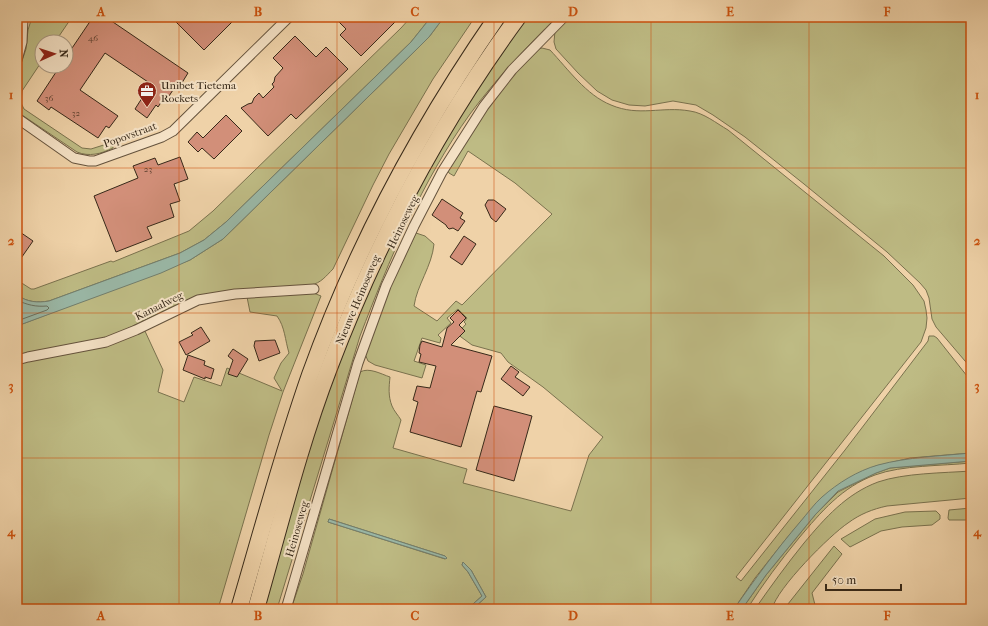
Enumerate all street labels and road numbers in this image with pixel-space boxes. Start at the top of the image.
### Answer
street label: Popovstraat [102,119,158,151]
street label: Heinoseweg [384,193,422,251]
street label: Nieuwe Heinoseweg [333,253,383,347]
street label: Kanaalweg [133,289,185,323]
street label: Heinoseweg [283,499,311,559]

